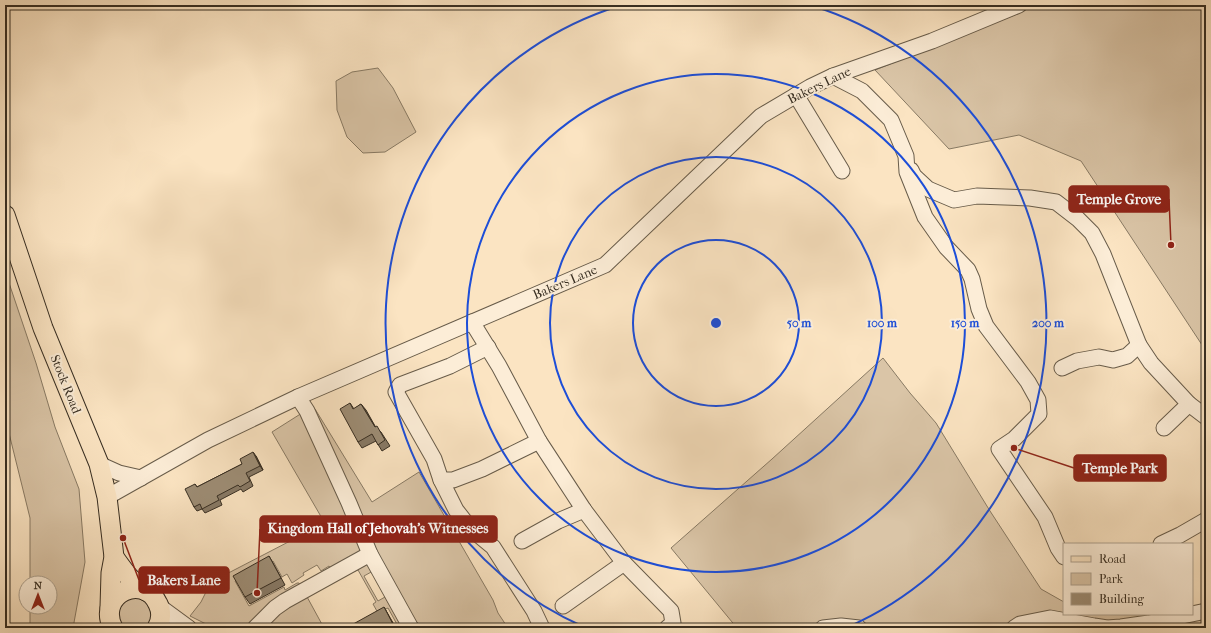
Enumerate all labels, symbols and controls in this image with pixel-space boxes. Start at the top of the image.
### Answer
street label: Bakers Lane [785,63,853,107]
callout: Temple Grove [1069,186,1169,212]
text: Temple Grove [1076,191,1161,208]
street label: Bakers Lane [531,262,600,302]
centre of rings [709,316,723,330]
text: 50 m [787,316,812,330]
text: 100 m [867,316,898,330]
text: 150 m [951,316,980,330]
text: 200 m [1032,316,1065,330]
street label: Stock Road [47,352,85,416]
callout: Temple Park [1074,455,1166,481]
text: Temple Park [1081,460,1159,477]
callout: Kingdom Hall of Jehovah's Witnesses [260,516,497,542]
text: Kingdom Hall of Jehovah's Witnesses [268,520,489,537]
legend [1063,543,1193,615]
text: Road [1099,552,1126,566]
callout: Bakers Lane [139,567,229,593]
text: Bakers Lane [147,572,221,589]
text: Park [1099,572,1124,586]
north arrow [18,575,58,615]
text: N [34,579,43,592]
text: Building [1099,592,1144,606]

